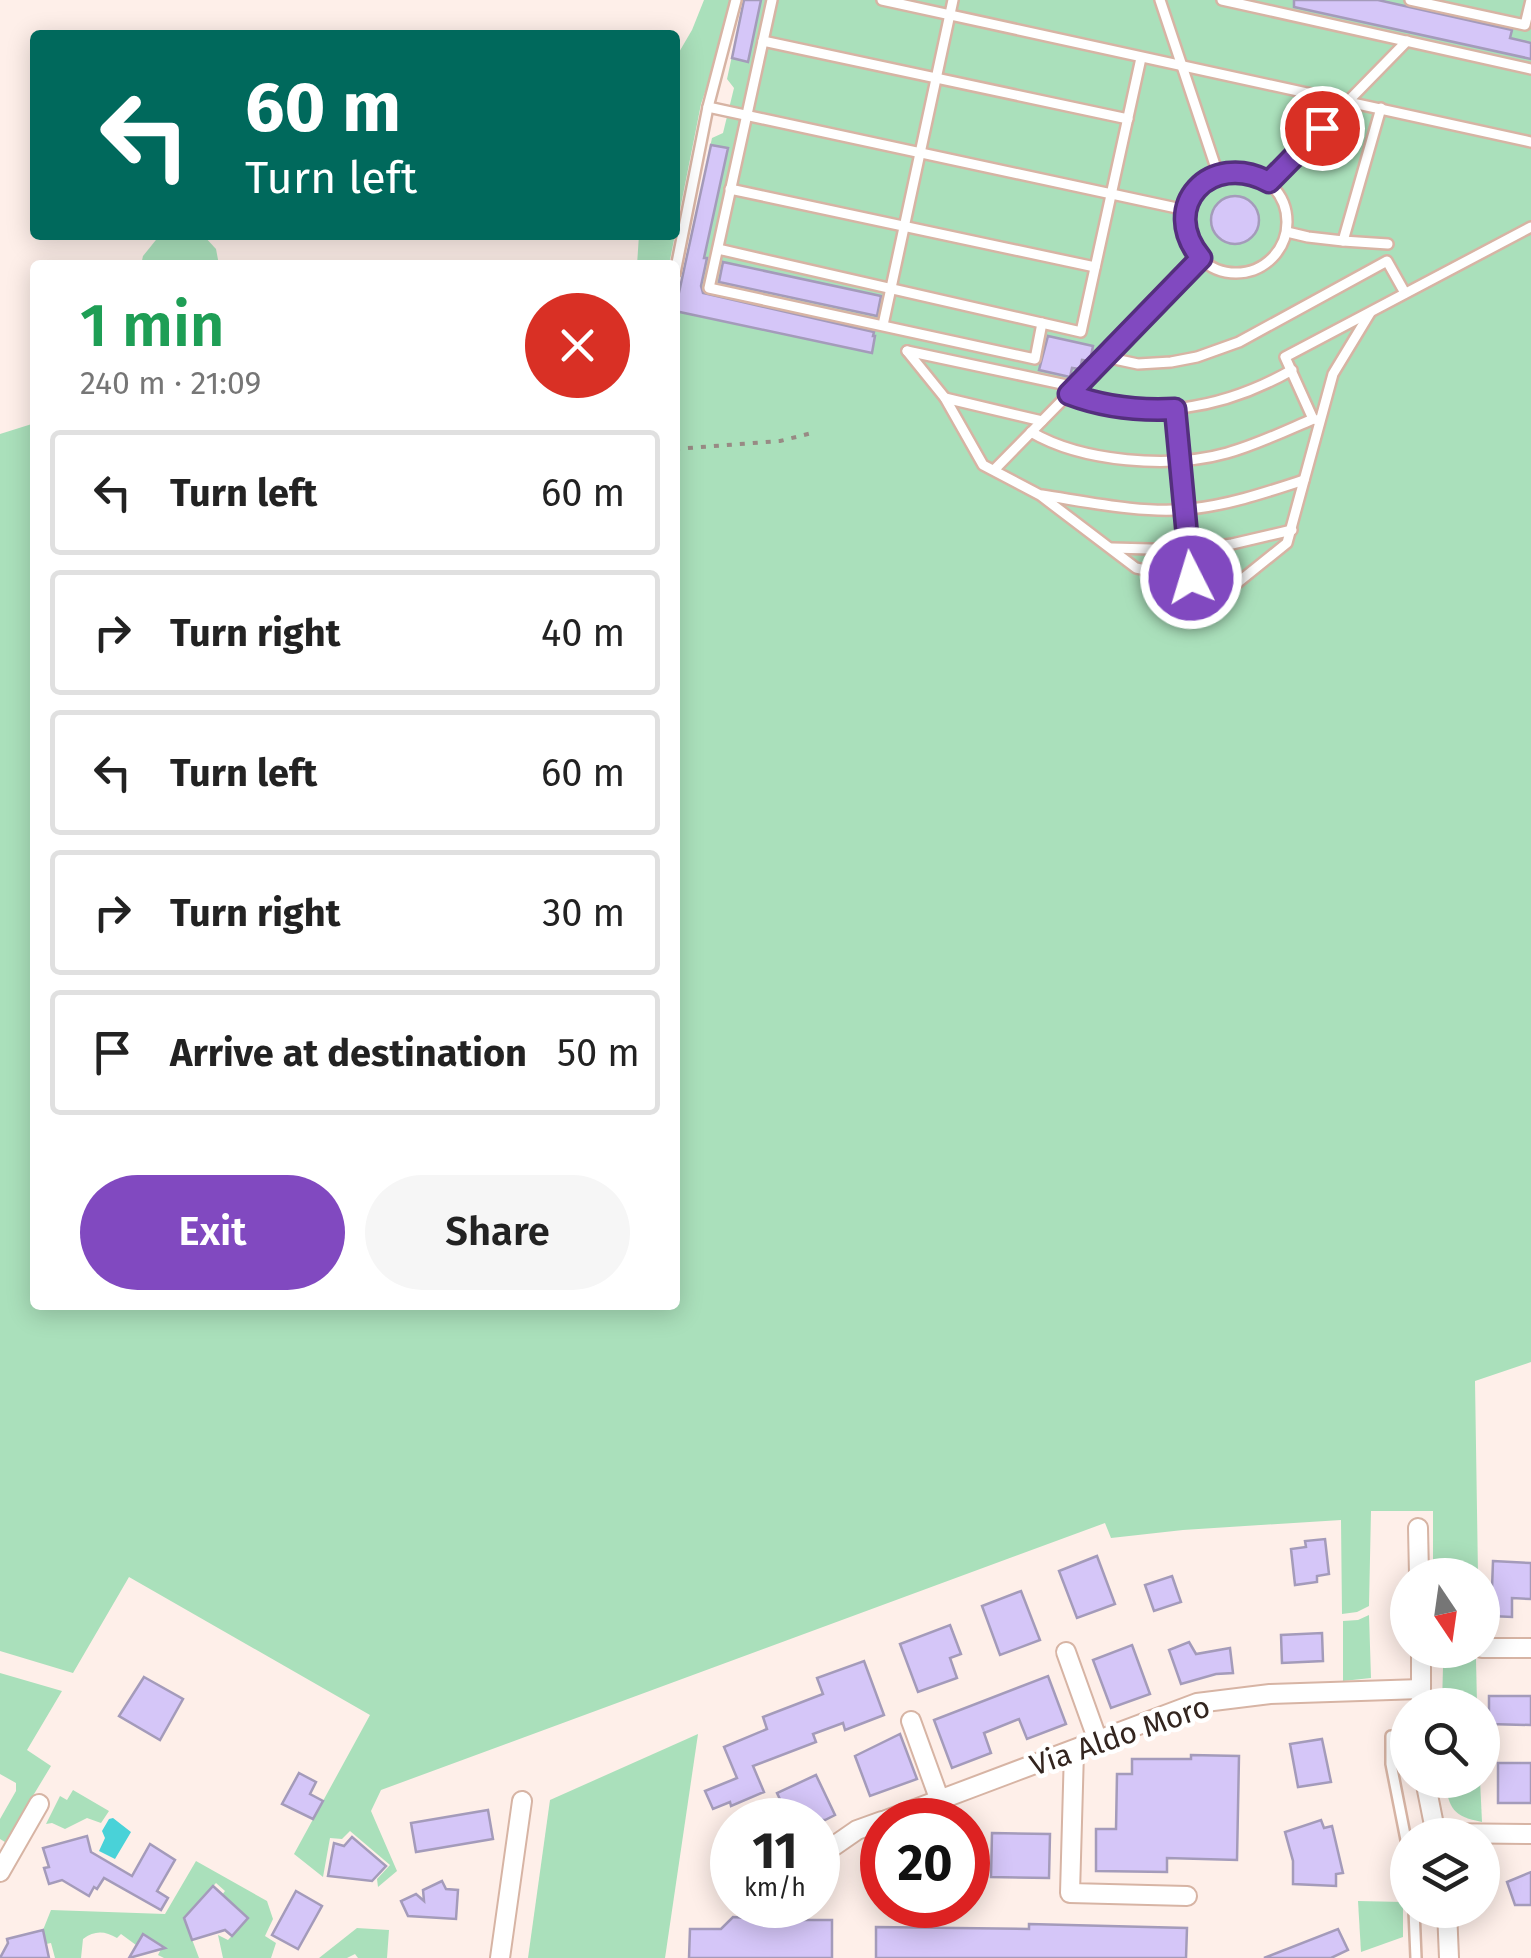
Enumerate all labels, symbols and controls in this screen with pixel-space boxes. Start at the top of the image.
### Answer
text: 60 m [245,66,401,150]
icon: left [80,70,210,200]
pin [1280,86,1365,171]
icon: arrive [1295,101,1350,156]
text: Turn left [245,151,417,205]
text: 1 min [80,290,225,362]
button: close [525,293,630,398]
text: 240 m · 21:09 [80,364,261,402]
icon: left [85,465,140,520]
text: Turn left [170,470,317,516]
text: 60 m [541,470,625,516]
position arrow [1139,526,1243,630]
icon: right [85,605,140,660]
text: Turn right [170,610,340,656]
text: 40 m [541,610,625,656]
icon: left [85,745,140,800]
text: Turn left [170,750,317,796]
text: 60 m [541,750,625,796]
icon: right [85,885,140,940]
text: Turn right [170,890,340,936]
text: 30 m [542,890,625,936]
icon: arrive [85,1025,140,1080]
text: Arrive at destination [170,1030,527,1076]
text: 50 m [557,1030,640,1076]
button: Exit [80,1175,345,1290]
button: Share [365,1175,630,1290]
north arrow [1390,1558,1500,1668]
map controls [1390,1558,1500,1928]
street label: Via Aldo Moro [1025,1688,1215,1784]
button: search [1390,1688,1500,1798]
speed limit sign: 20 [860,1798,990,1928]
button: layers [1390,1818,1500,1928]
text: 11 [752,1821,798,1881]
text: km/h [744,1873,806,1903]

